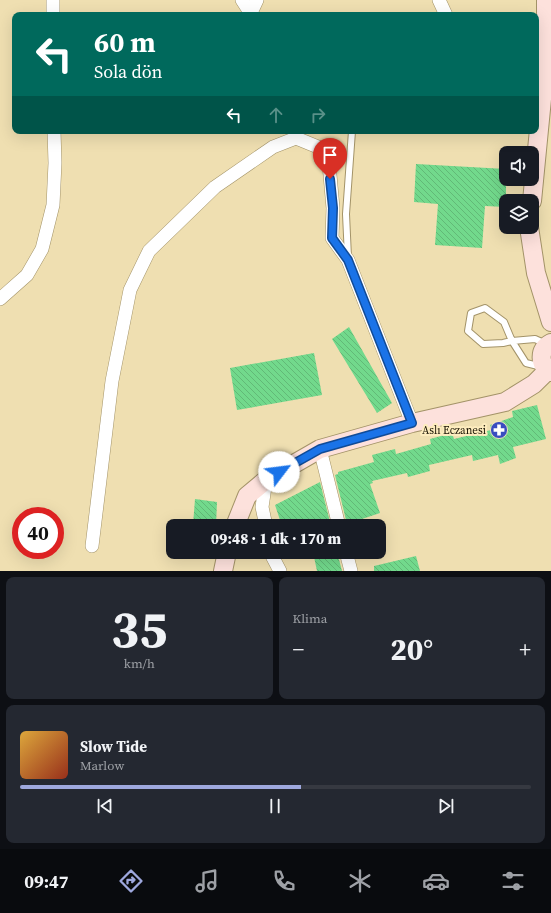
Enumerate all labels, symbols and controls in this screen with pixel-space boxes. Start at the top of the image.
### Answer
text: 60 m [94,23,156,61]
icon: left [28,28,80,80]
text: Sola dön [94,59,162,84]
icon: left [223,104,245,126]
icon: ahead [265,104,287,126]
icon: right [307,104,329,126]
pin [313,138,347,179]
icon: arrive [319,144,341,166]
map controls [499,146,539,234]
button: sound [499,146,539,186]
button: layers [499,194,539,234]
pharmacy icon: Aslı Eczanesi [489,420,509,440]
place label: Aslı Eczanesi [422,423,486,438]
position arrow [258,451,300,493]
speed limit sign: 40 [12,507,64,559]
text: 09:48 · 1 dk · 170 m [211,528,341,549]
text: 35 [111,593,167,664]
text: Klima [293,610,327,627]
text: 20° [390,629,433,670]
text: − [293,634,304,664]
text: + [519,634,531,664]
text: km/h [124,655,155,672]
text: Slow Tide [80,736,147,757]
text: Marlow [80,757,124,774]
icon: previous [94,795,116,817]
icon: pause [264,795,286,817]
icon: next [435,795,457,817]
icon: directions [117,867,145,895]
icon: music [193,867,221,895]
icon: phone [270,867,298,895]
icon: climate [346,867,374,895]
icon: car [422,867,450,895]
icon: filters [499,867,527,895]
text: 09:47 [24,869,69,894]

